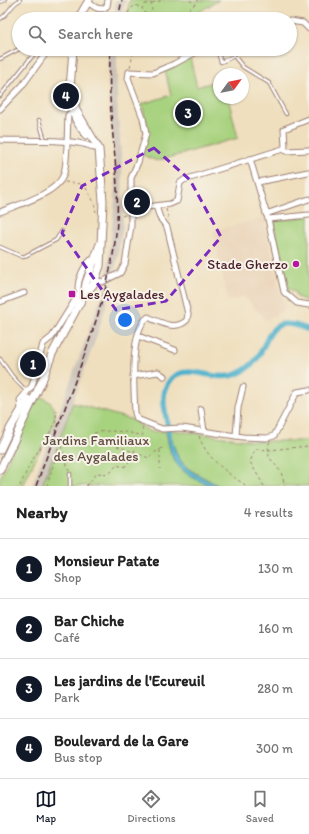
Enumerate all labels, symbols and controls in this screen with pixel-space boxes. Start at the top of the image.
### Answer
search box [12,12,297,56]
icon: search [26,23,48,45]
text: Search here [58,25,133,43]
north arrow [213,68,249,104]
pin: 4 [53,81,79,111]
pin: 3 [175,98,201,128]
pin: 2 [124,187,150,217]
place label: Stade Gherzo [207,256,288,273]
marker: Stade Gherzo [291,259,301,269]
place label: Les Aygalades [80,286,164,303]
marker: Les Aygalades [67,289,77,299]
your location [115,310,135,330]
pin: 1 [20,349,46,379]
park label: Jardins Familiaux des Aygalades [43,432,149,465]
text: Nearby [16,502,68,522]
text: 4 results [244,505,293,520]
text: Monsieur Patate [54,552,159,570]
text: 1 [26,561,32,576]
text: 130 m [258,561,293,576]
text: Shop [54,570,81,585]
text: Bar Chiche [54,612,124,630]
text: 2 [26,621,32,636]
text: 160 m [258,621,293,636]
text: Café [54,630,80,645]
text: Les jardins de l'Ecureuil [54,672,205,690]
text: 3 [25,681,33,696]
text: 280 m [257,681,293,696]
text: Park [54,690,80,705]
text: Boulevard de la Gare [54,732,189,750]
text: 4 [25,741,33,756]
text: 300 m [256,741,293,756]
text: Bus stop [54,750,102,765]
tab: Map [35,788,57,825]
tab: Directions [127,788,176,825]
tab: Saved [246,788,274,825]

